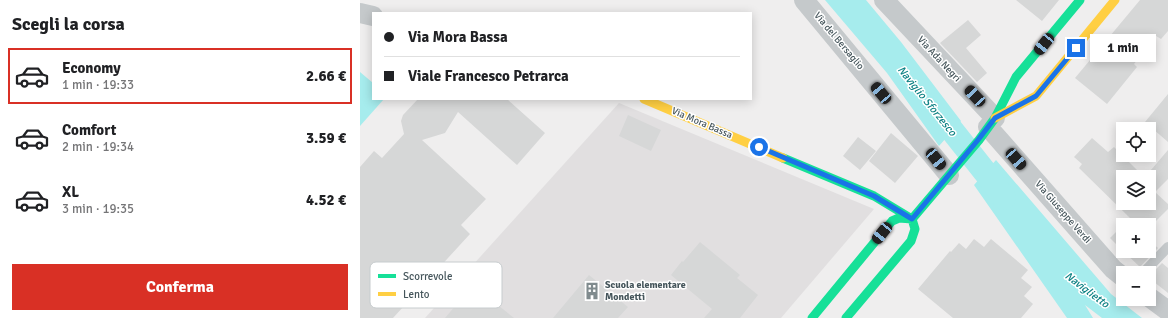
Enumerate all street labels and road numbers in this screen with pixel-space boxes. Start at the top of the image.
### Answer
street label: Via del Bersaglio [811,10,867,72]
street label: Via Ada Negri [915,34,963,84]
street label: Via Mora Bassa [670,105,734,141]
street label: Via Giuseppe Verdi [1032,178,1094,246]

